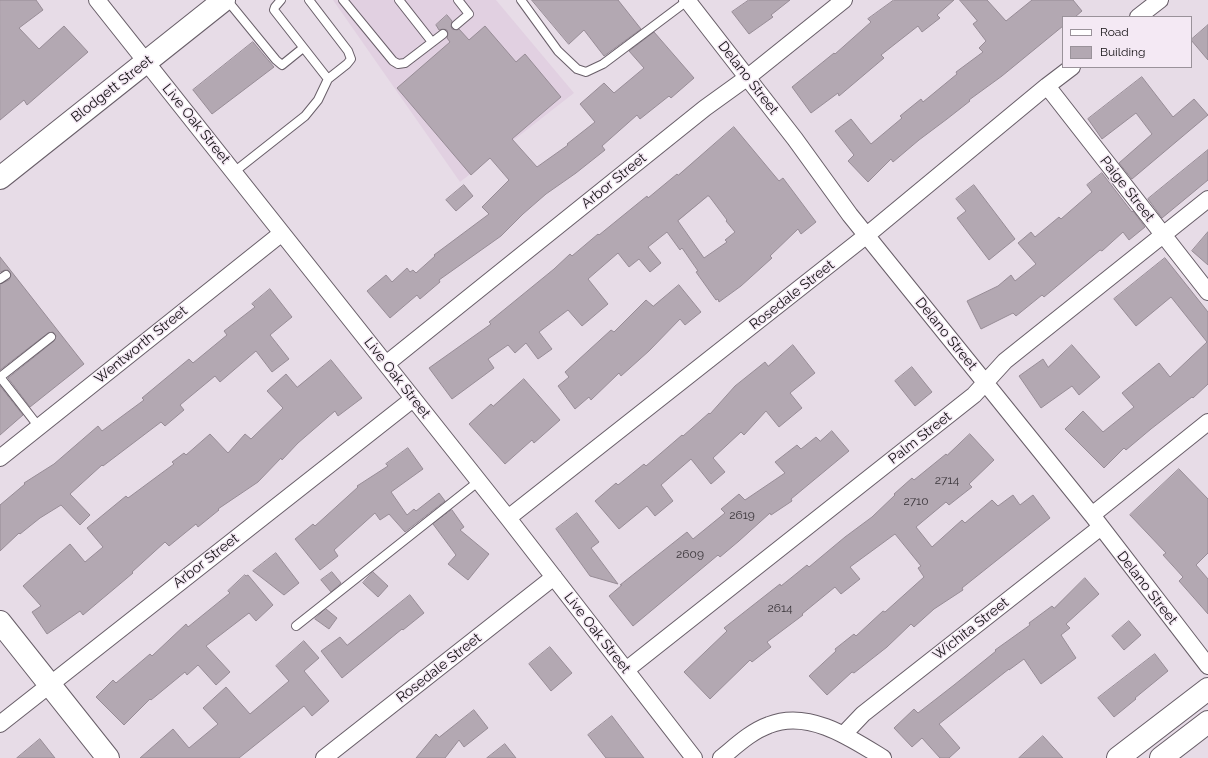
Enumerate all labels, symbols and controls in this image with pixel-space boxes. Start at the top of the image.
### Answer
legend [1062,16,1192,68]
text: Road [1100,25,1129,39]
street label: Delano Street [714,38,782,118]
text: Building [1100,45,1146,59]
street label: Blodgett Street [68,52,156,126]
street label: Live Oak Street [159,81,233,167]
street label: Arbor Street [578,150,650,212]
street label: Paige Street [1096,153,1158,225]
street label: Rosedale Street [746,257,838,333]
street label: Delano Street [912,294,980,374]
street label: Wentworth Street [91,303,191,387]
street label: Live Oak Street [360,334,434,422]
street label: Palm Street [885,408,955,468]
house number: 2714 [935,473,959,487]
house number: 2710 [903,494,929,508]
house number: 2619 [729,508,755,522]
street label: Arbor Street [170,530,242,592]
house number: 2609 [676,547,704,561]
street label: Delano Street [1113,548,1181,628]
street label: Live Oak Street [560,589,634,677]
street label: Wichita Street [930,594,1012,664]
house number: 2614 [767,601,793,615]
street label: Rosedale Street [393,630,485,706]

